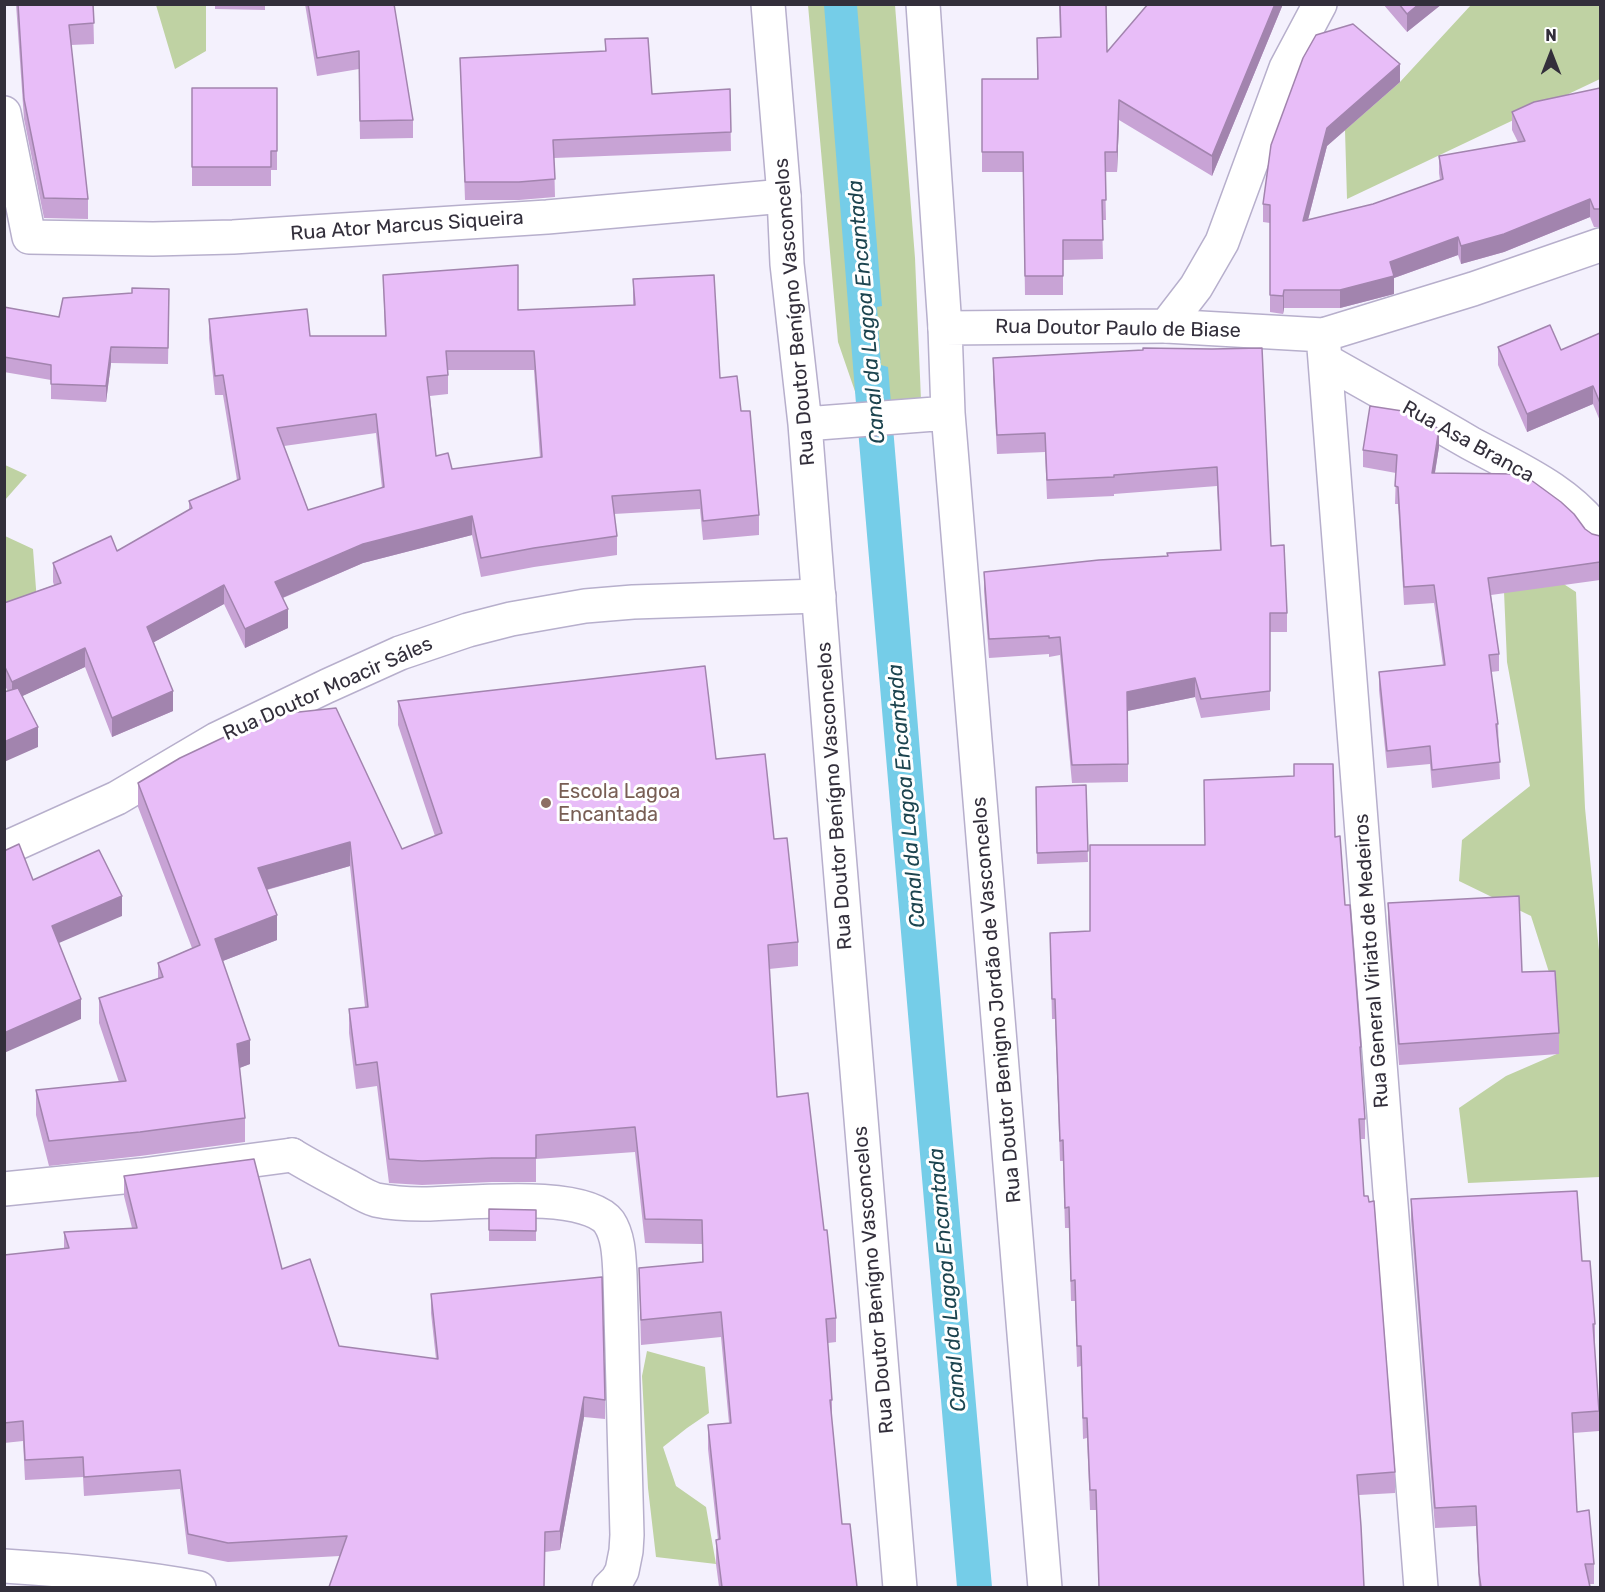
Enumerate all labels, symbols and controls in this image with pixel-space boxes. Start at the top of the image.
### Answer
north arrow [1521,24,1581,84]
text: N [1545,26,1557,45]
street label: Rua Doutor Benígno Vasconcelos [770,157,820,467]
water label: Canal da Lagoa Encantada [843,179,891,445]
street label: Rua Ator Marcus Siqueira [289,206,525,246]
street label: Rua Doutor Paulo de Biase [995,315,1241,343]
street label: Rua Asa Branca [1398,396,1538,488]
street label: Rua Doutor Moacir Sáles [220,632,436,746]
street label: Rua Doutor Benígno Vasconcelos [812,641,858,951]
water label: Canal da Lagoa Encantada [883,663,931,929]
place label: Escola Lagoa Encantada [558,780,680,827]
marker: Escola Lagoa Encantada [539,796,553,810]
street label: Rua Doutor Benigno Jordão de Vasconcelos [967,796,1027,1204]
street label: Rua General Viriato de Medeiros [1350,813,1394,1109]
street label: Rua Doutor Benígno Vasconcelos [849,1125,899,1435]
water label: Canal da Lagoa Encantada [924,1147,972,1413]

